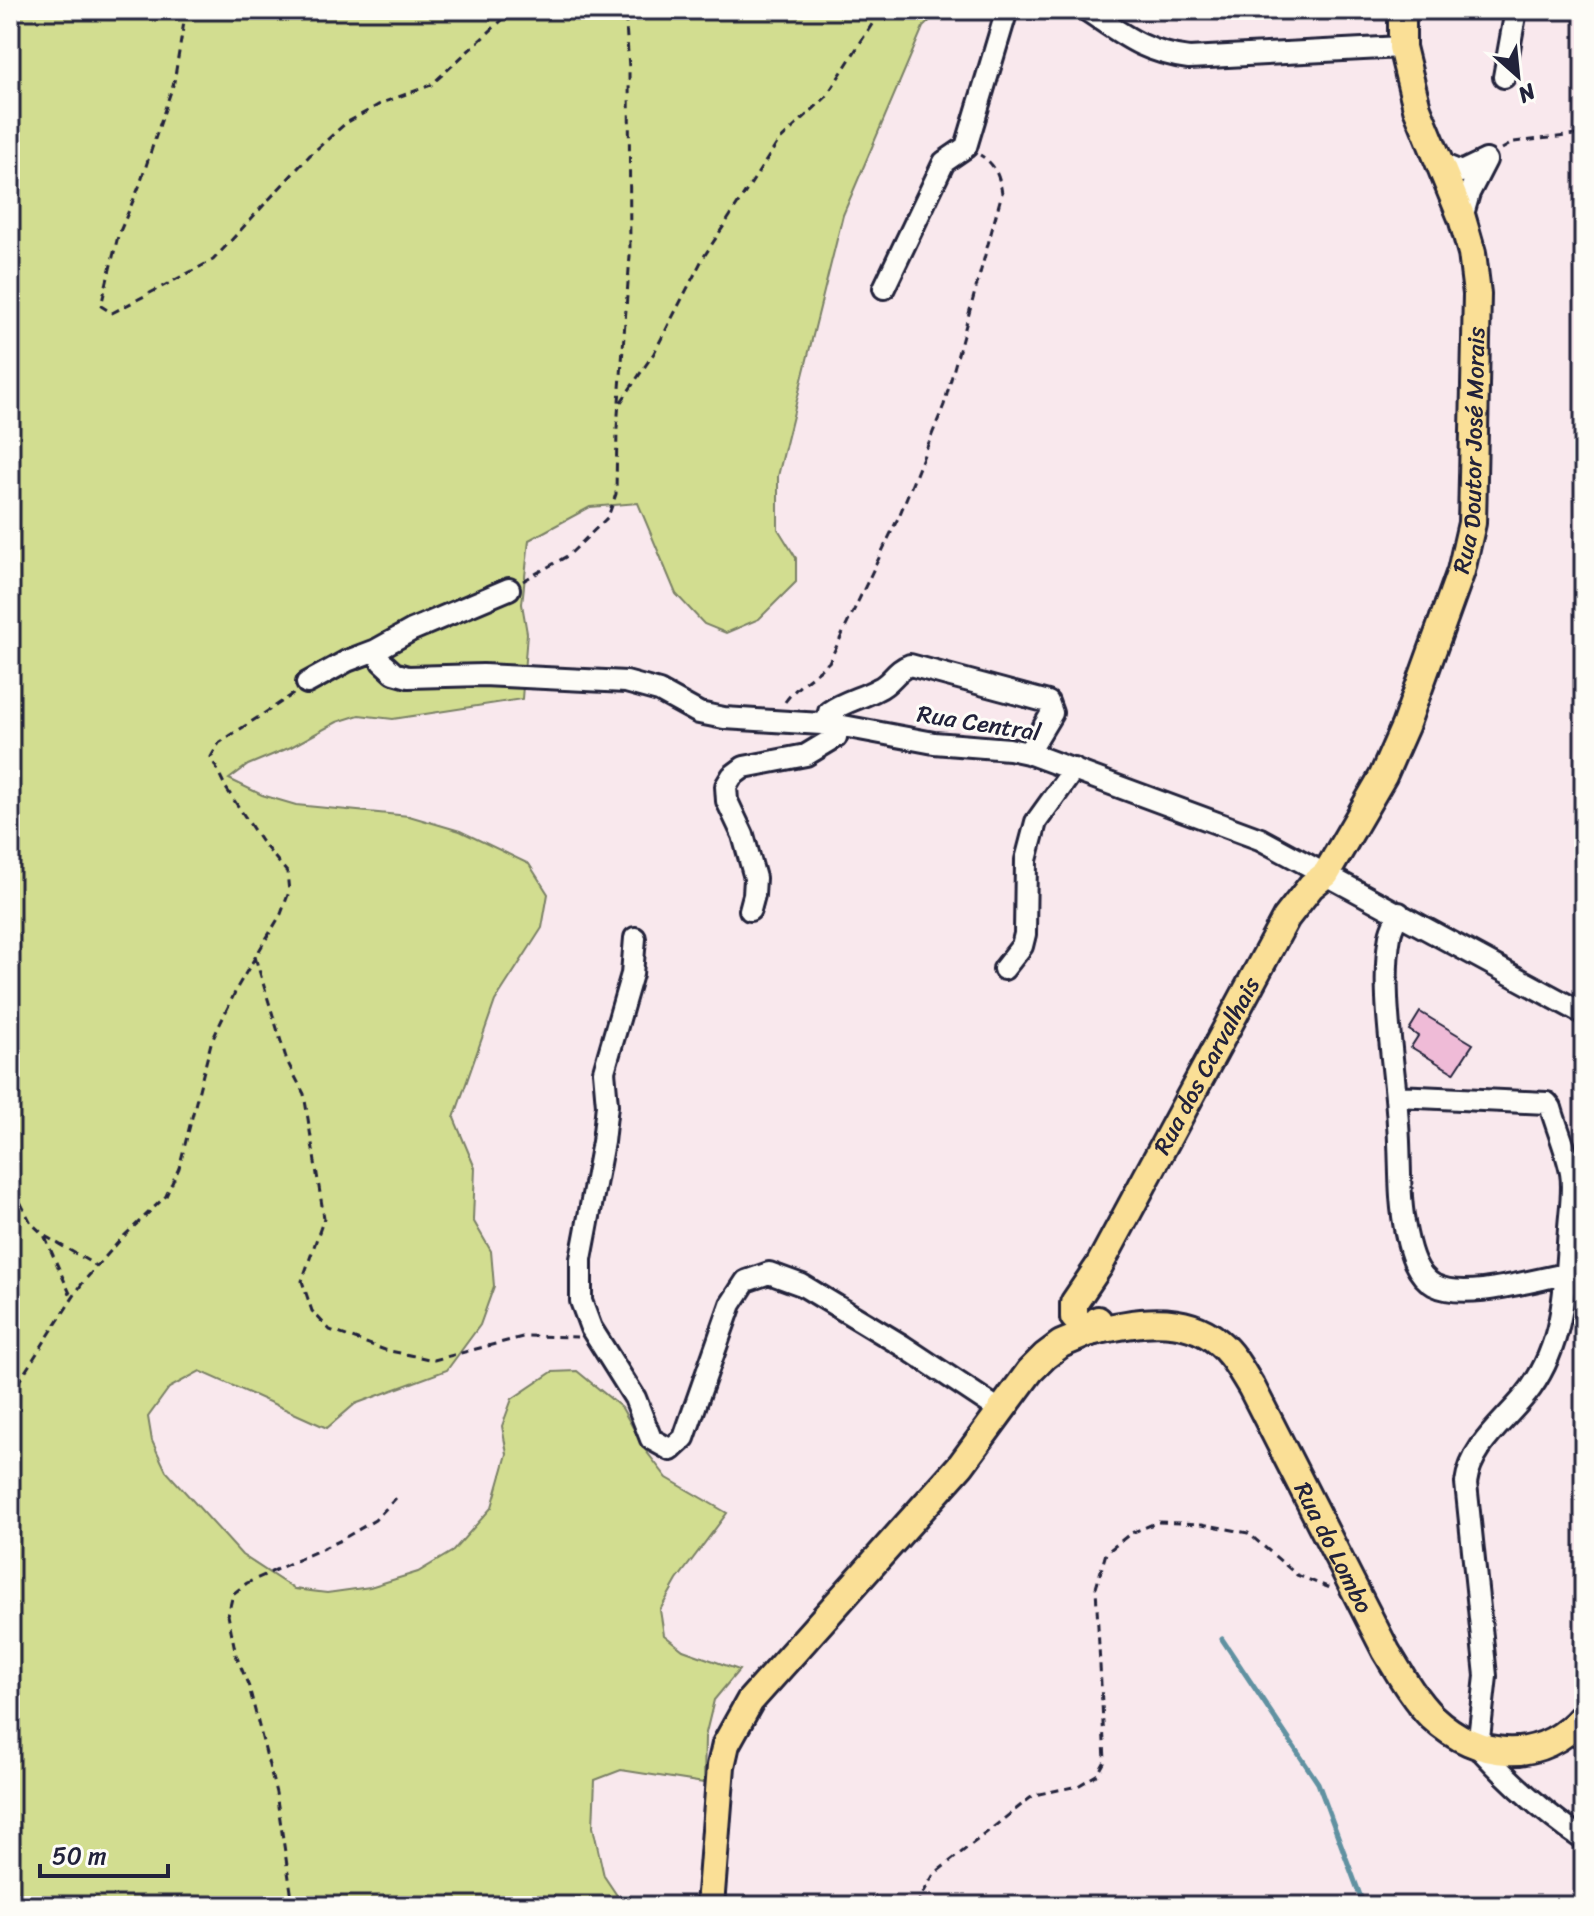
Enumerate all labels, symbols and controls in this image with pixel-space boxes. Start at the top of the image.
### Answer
north arrow [1478,36,1558,116]
text: N [1511,72,1543,115]
street label: Rua Doutor José Morais [1440,326,1497,578]
street label: Rua Central [914,693,1045,754]
street label: Rua dos Carvalhais [1142,968,1272,1162]
street label: Rua do Lombo [1282,1474,1385,1621]
scale bar [40,1828,168,1878]
text: 50 m [52,1835,107,1877]

